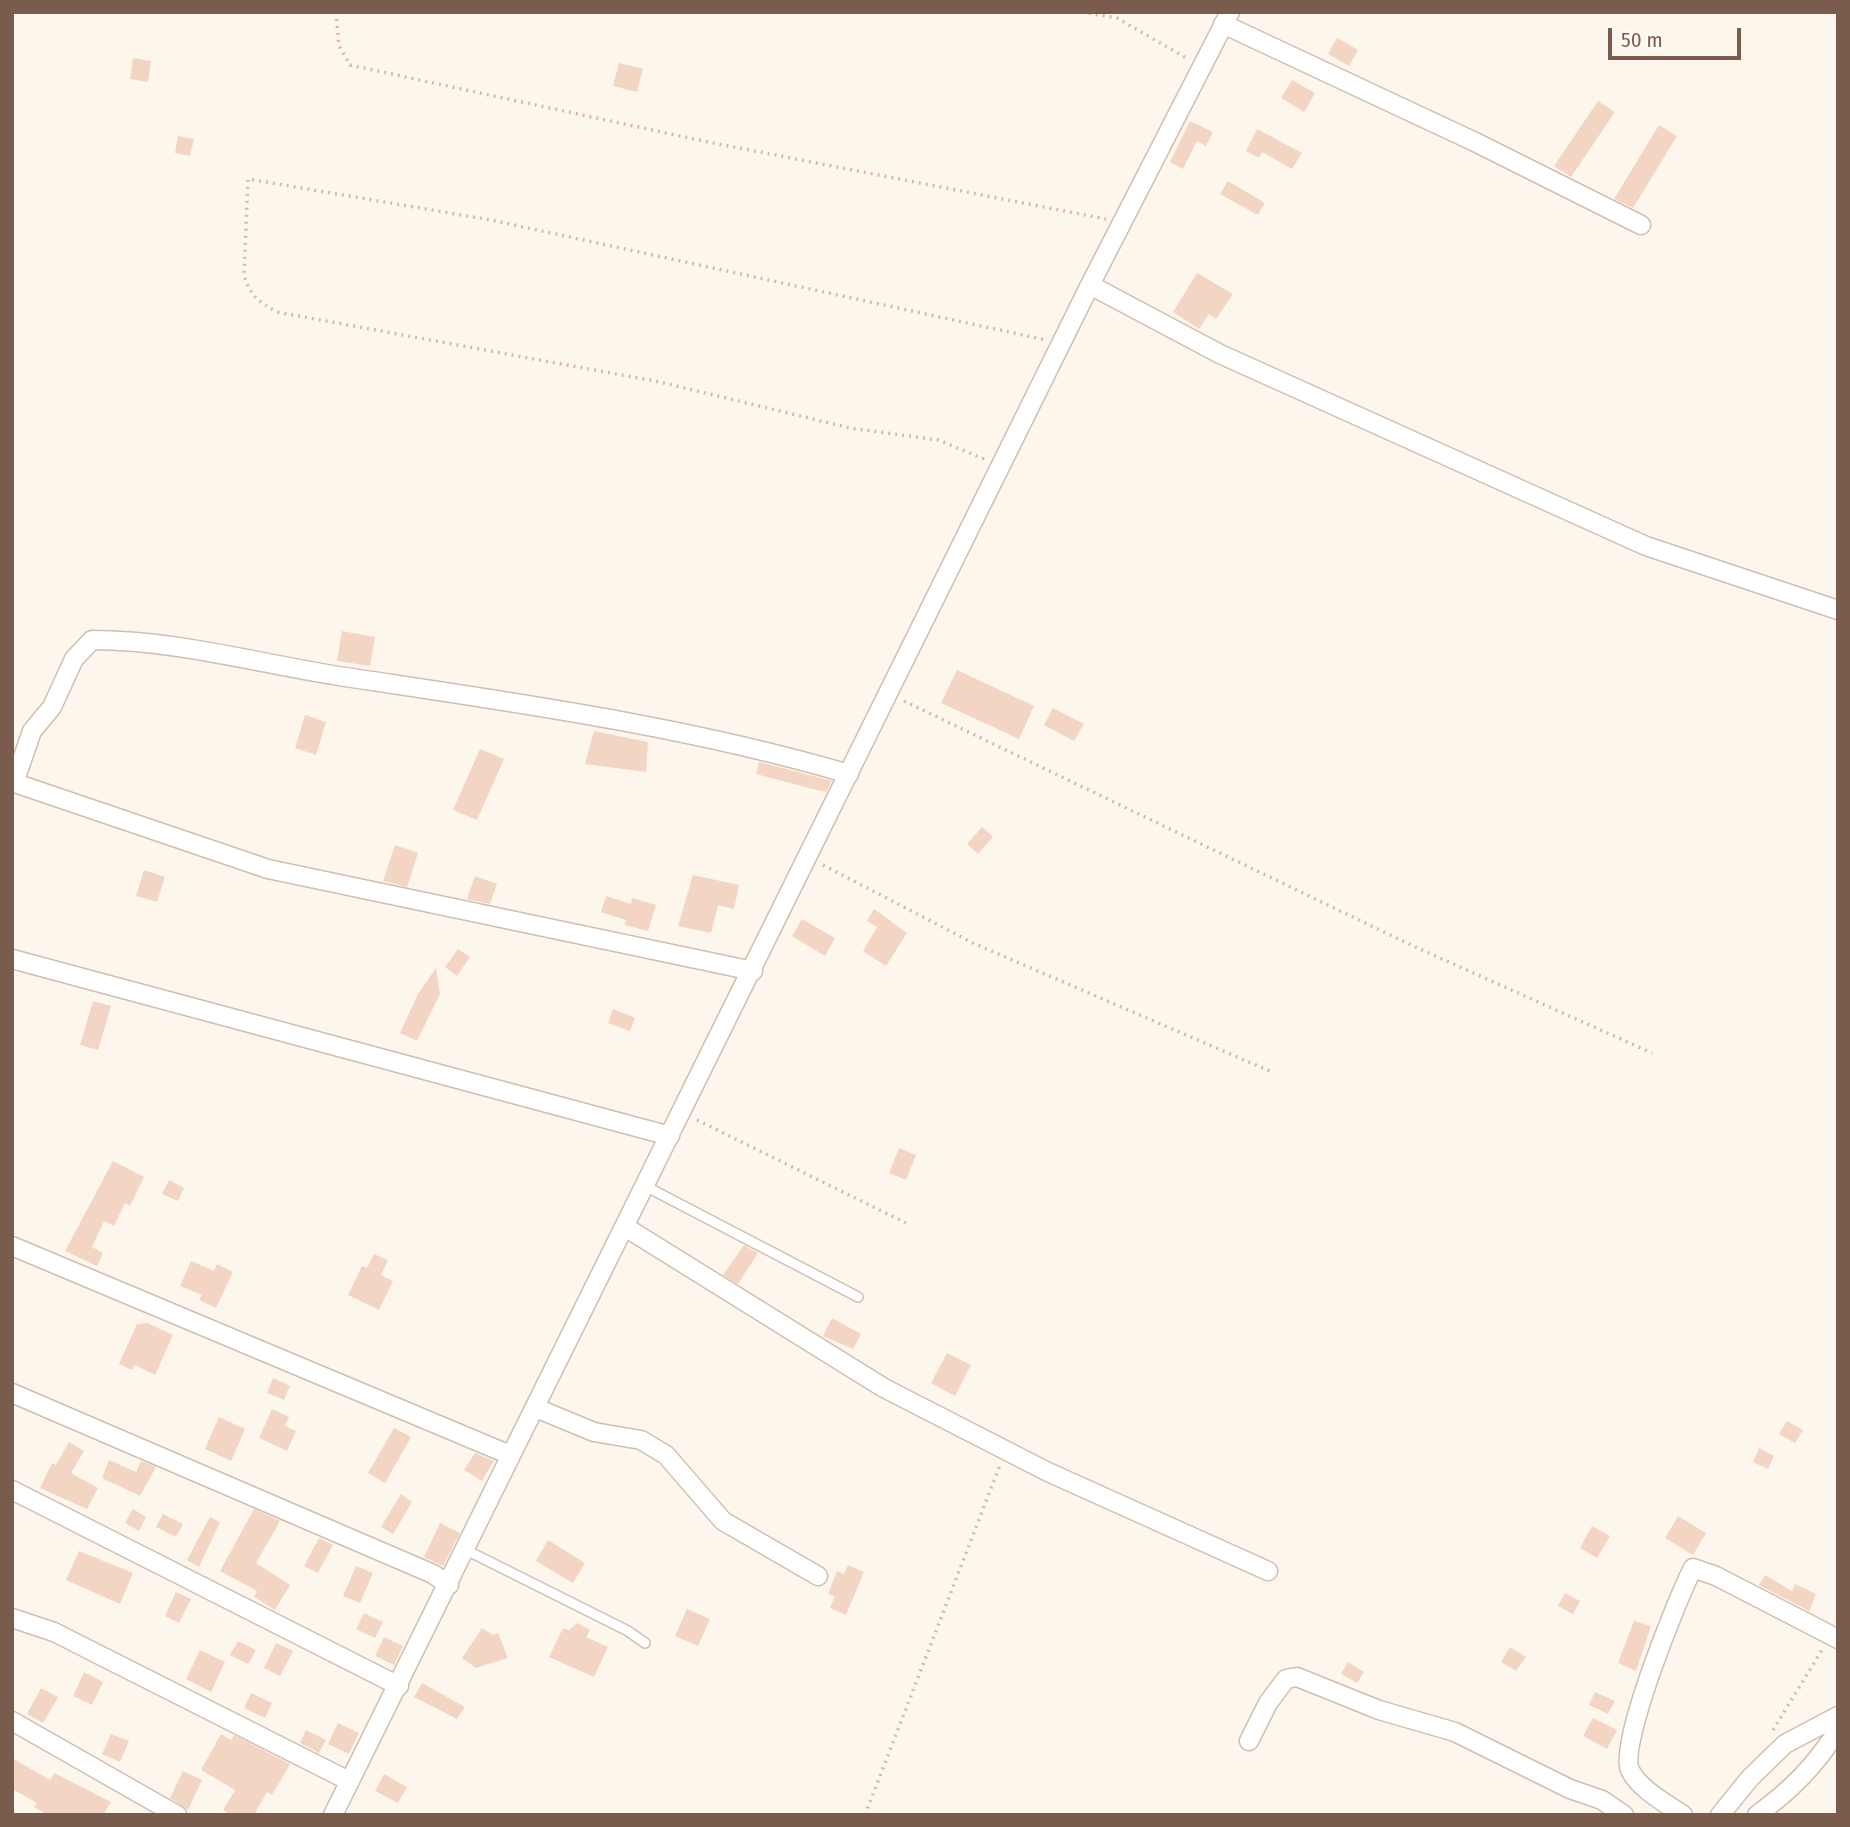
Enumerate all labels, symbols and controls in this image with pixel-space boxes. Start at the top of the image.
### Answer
scale bar [1612,14,1745,58]
text: 50 m [1621,27,1663,53]

